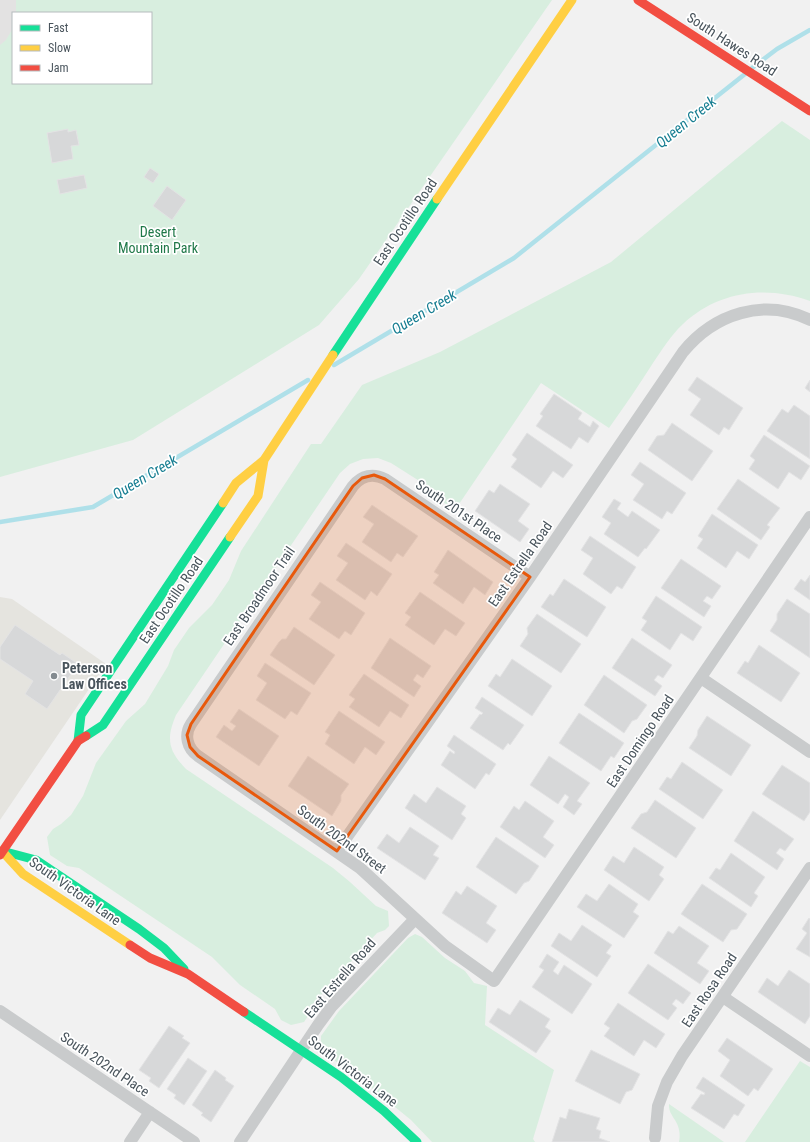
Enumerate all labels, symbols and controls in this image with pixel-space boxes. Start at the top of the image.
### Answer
street label: South Hawes Road [684,9,780,79]
legend [12,12,152,84]
text: Fast [48,21,69,35]
text: Slow [48,41,71,55]
text: Jam [48,61,69,75]
water label: Queen Creek [652,92,720,152]
street label: East Ocotillo Road [370,175,440,269]
park label: Desert Mountain Park [118,224,199,256]
water label: Queen Creek [388,285,460,338]
water label: Queen Creek [109,450,181,503]
street label: South 201st Place [413,476,505,546]
street label: East Estrella Road [485,518,555,610]
street label: East Broadmoor Trail [220,544,298,648]
street label: East Ocotillo Road [136,553,206,647]
place label: Peterson Law Offices [62,660,127,692]
marker: Peterson Law Offices [49,671,59,681]
street label: East Domingo Road [603,692,677,790]
street label: South 202nd Street [295,801,389,877]
street label: South Victoria Lane [26,854,124,929]
street label: East Estrella Road [301,935,379,1021]
street label: East Rosa Road [678,950,740,1030]
street label: South 202nd Place [58,1028,153,1100]
street label: South Victoria Lane [305,1032,401,1110]

